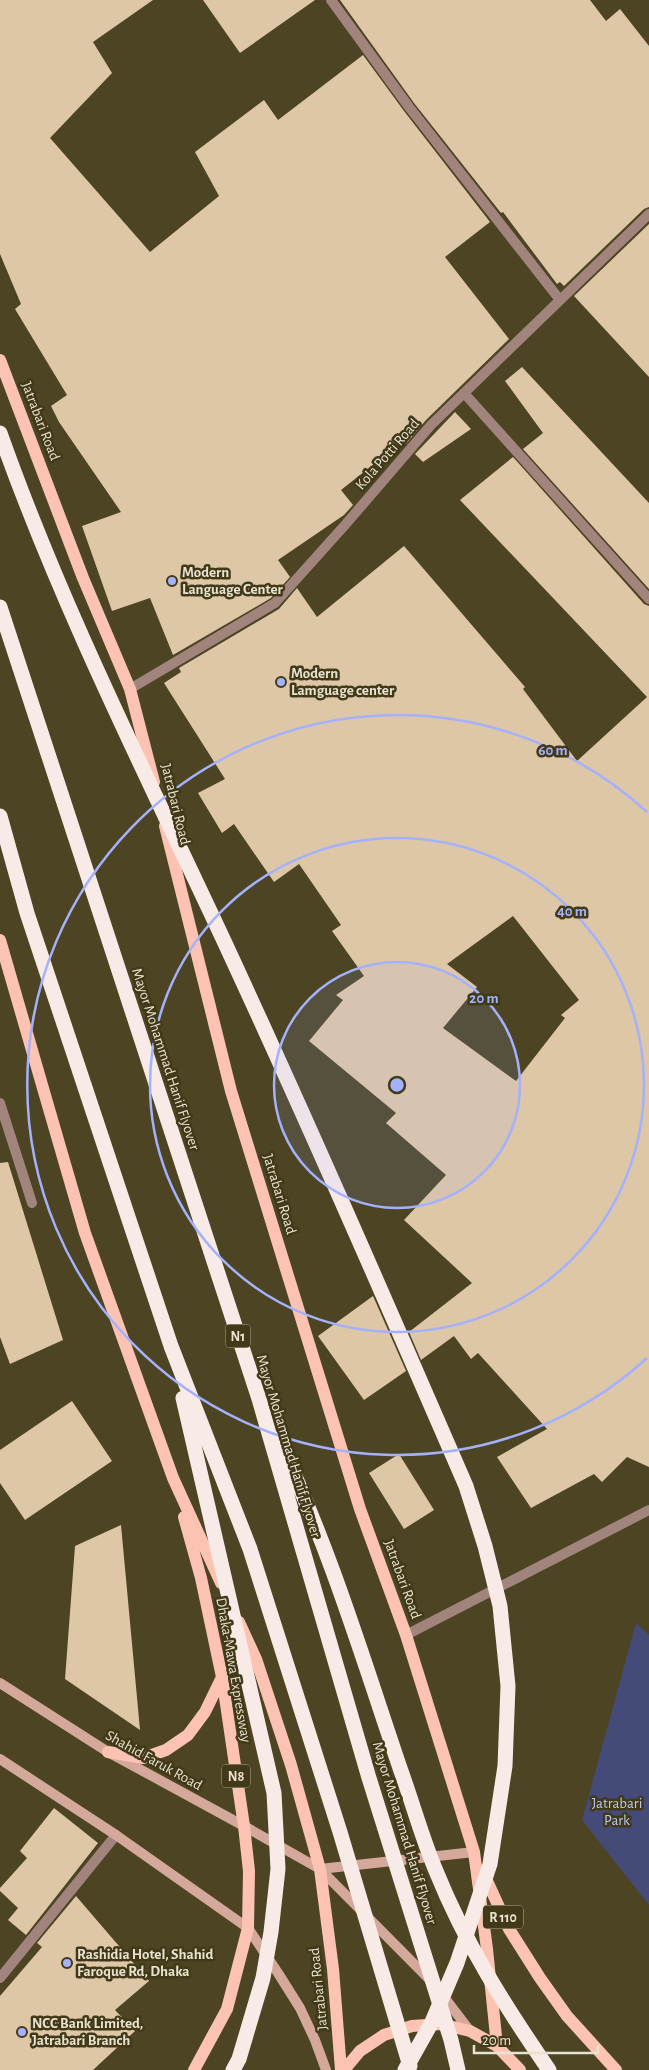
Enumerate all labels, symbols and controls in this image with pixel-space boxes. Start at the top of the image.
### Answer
street label: Jatrabari Road [19,380,62,463]
street label: Kola Potti Road [353,416,422,493]
place label: Modern Language Center [182,565,283,597]
marker: Modern Language Center [166,575,178,587]
place label: Modern Lamguage center [291,666,395,698]
marker: Modern Lamguage center [275,676,287,688]
text: 60 m [538,743,568,758]
street label: Jatrabari Road [158,762,193,846]
text: 40 m [557,904,587,919]
street label: Mayor Mohammad Hanif Flyover [129,966,202,1152]
text: 20 m [469,991,499,1006]
centre of rings [388,1076,406,1094]
street label: Jatrabari Road [260,1152,299,1236]
road number: N1 [226,1324,250,1348]
street label: Mayor Mohammad Hanif Flyover [254,1353,324,1539]
street label: Jatrabari Road [381,1538,424,1621]
street label: Dhaka-Mawa Expressway [213,1596,254,1744]
street label: Shahid Faruk Road [103,1728,205,1793]
street label: Mayor Mohammad Hanif Flyover [370,1740,440,1926]
road number: N8 [222,1764,250,1788]
park label: Jatrabari Park [592,1796,642,1828]
road number: R 110 [483,1905,523,1928]
place label: Rashidia Hotel, Shahid Faroque Rd, Dhaka [77,1947,214,1979]
street label: Jatrabari Road [307,1947,330,2031]
marker: Rashidia Hotel, Shahid Faroque Rd, Dhaka [61,1957,73,1969]
place label: NCC Bank Limited, Jatrabari Branch [32,2016,143,2048]
scale bar [474,2022,598,2054]
marker: NCC Bank Limited, Jatrabari Branch [16,2026,28,2038]
text: 20 m [482,2033,511,2048]

